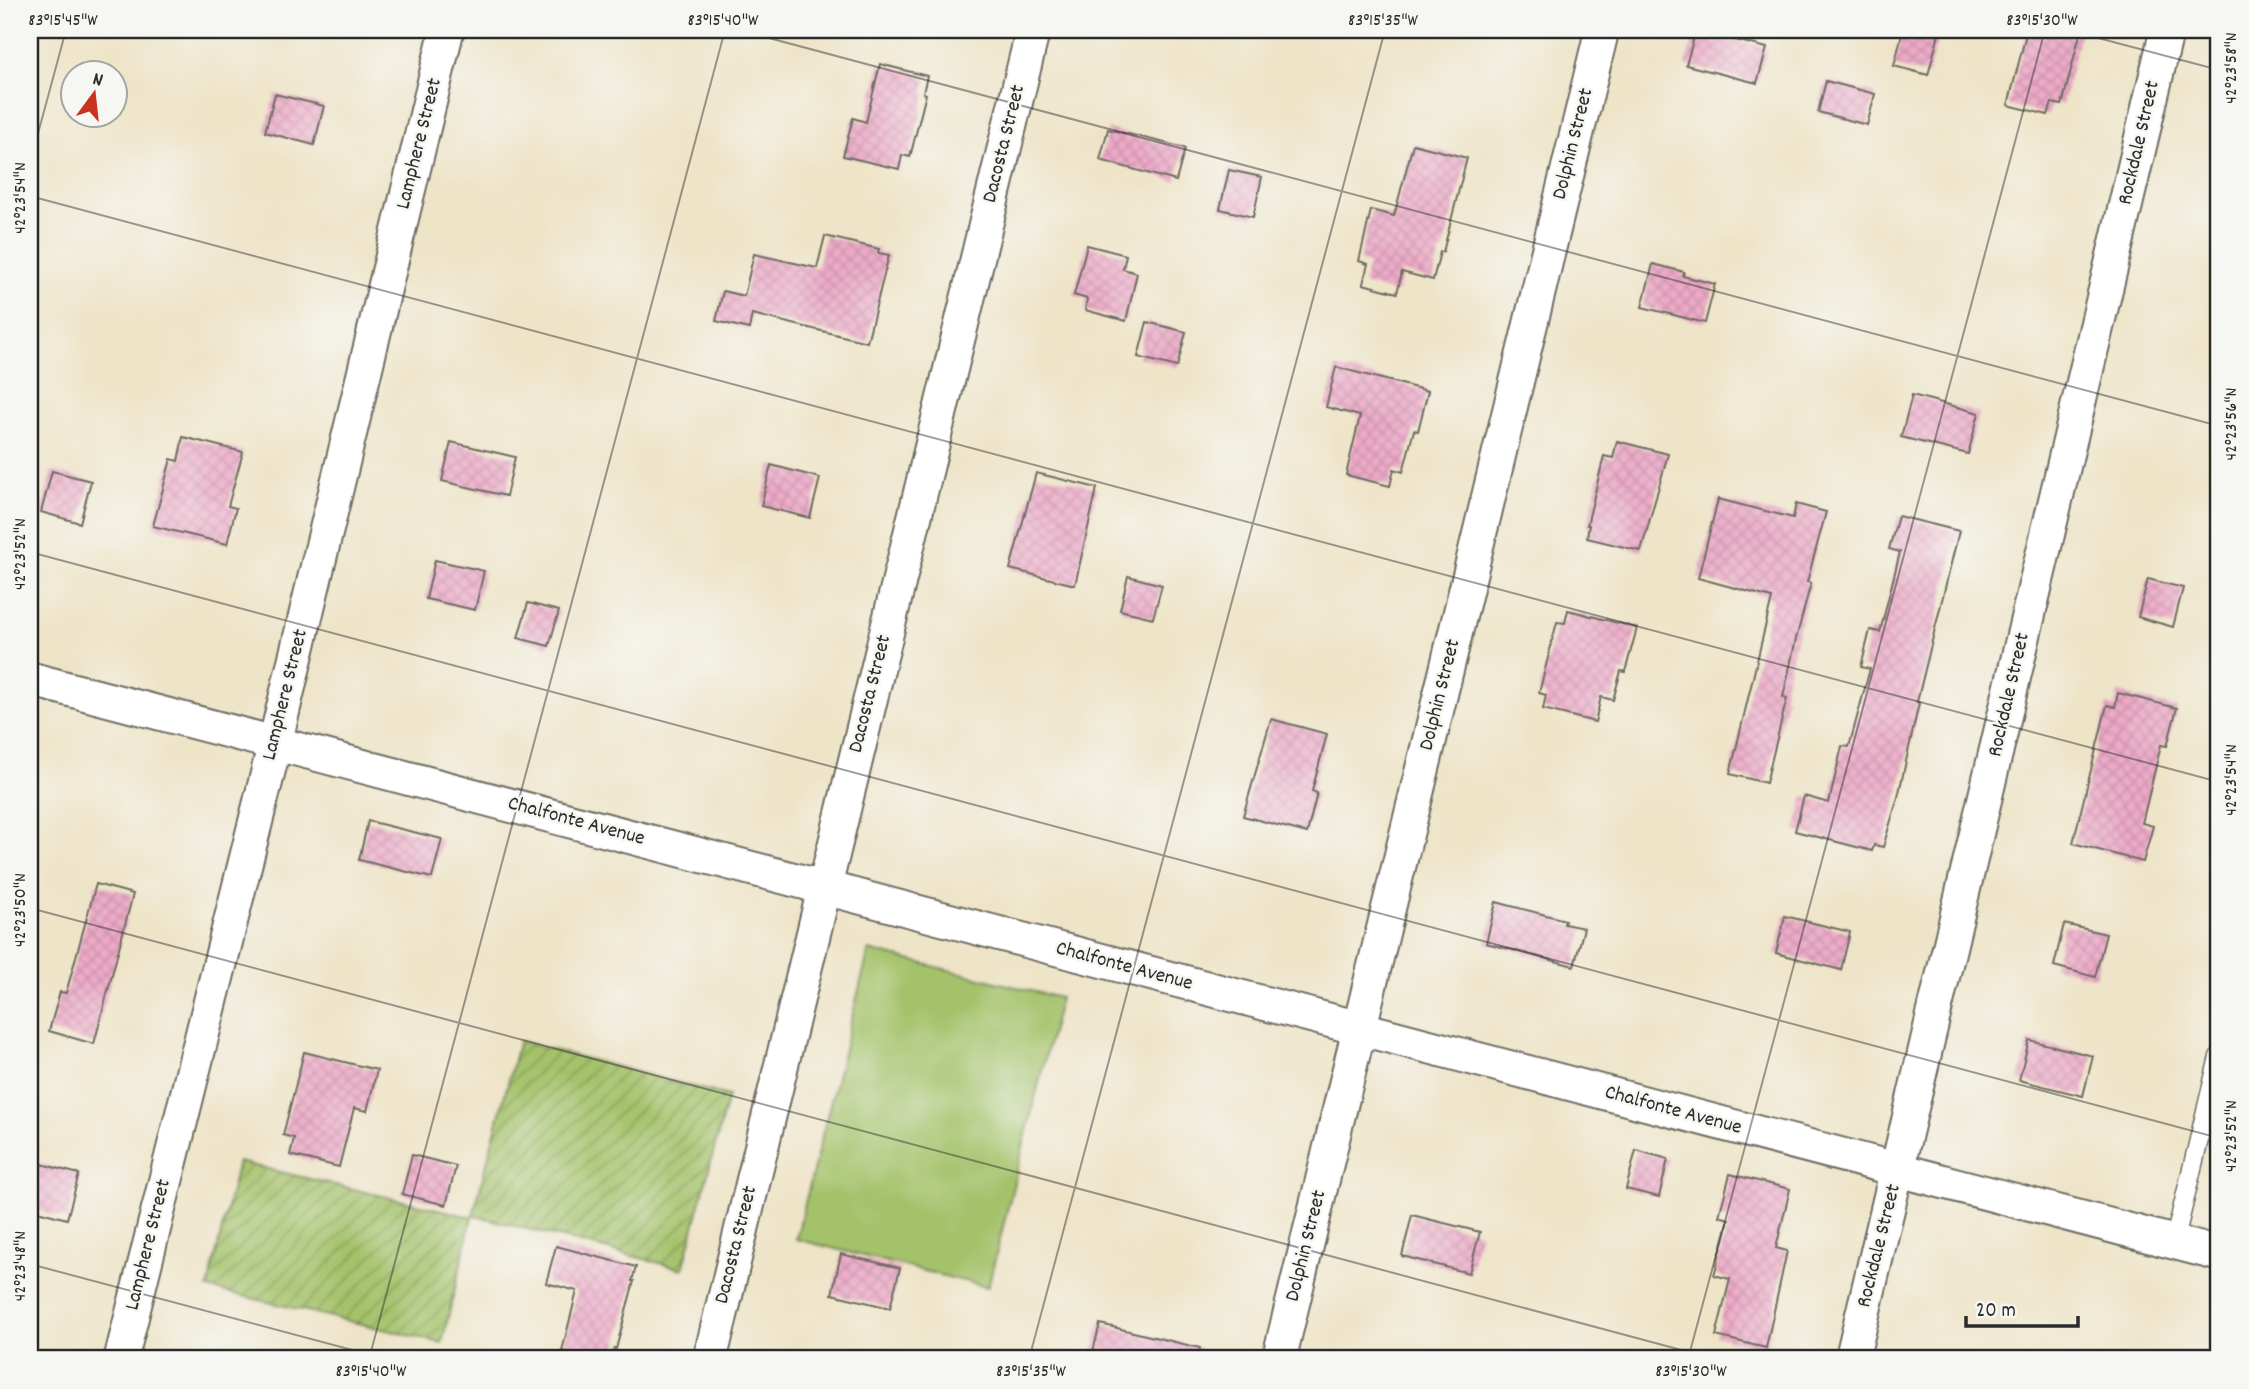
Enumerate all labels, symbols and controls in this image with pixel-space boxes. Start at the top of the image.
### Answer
text: 83°15'45"W [28,9,98,34]
text: 83°15'40"W [688,9,759,34]
text: 83°15'35"W [1348,9,1419,34]
text: 83°15'30"W [2006,9,2078,34]
text: 42°23'58"N [2220,32,2245,104]
north arrow [60,60,130,130]
text: N [89,67,106,95]
street label: Lamphere Street [389,75,451,213]
street label: Rockdale Street [2111,78,2169,208]
street label: Dacosta Street [976,82,1034,206]
street label: Dolphin Street [1546,85,1602,203]
text: 42°23'54"N [9,162,34,234]
text: 42°23'56"N [2220,388,2245,460]
text: 42°23'52"N [9,518,34,590]
street label: Lamphere Street [255,626,317,764]
street label: Rockdale Street [1981,630,2039,760]
street label: Dacosta Street [842,632,900,756]
street label: Dolphin Street [1413,636,1469,754]
text: 42°23'54"N [2220,744,2245,816]
street label: Chalfonte Avenue [504,789,648,855]
text: 42°23'50"N [9,873,34,947]
street label: Chalfonte Avenue [1052,934,1196,1000]
street label: Chalfonte Avenue [1601,1078,1745,1144]
text: 42°23'52"N [2220,1100,2245,1172]
street label: Lamphere Street [118,1176,180,1314]
street label: Rockdale Street [1850,1181,1910,1311]
street label: Dacosta Street [708,1183,766,1307]
street label: Dolphin Street [1279,1187,1335,1305]
text: 42°23'48"N [9,1231,34,1301]
scale bar [1966,1284,2078,1328]
text: 20 m [1976,1297,2016,1327]
text: 83°15'40"W [336,1360,407,1385]
text: 83°15'35"W [996,1360,1067,1385]
text: 83°15'30"W [1655,1360,1727,1385]

